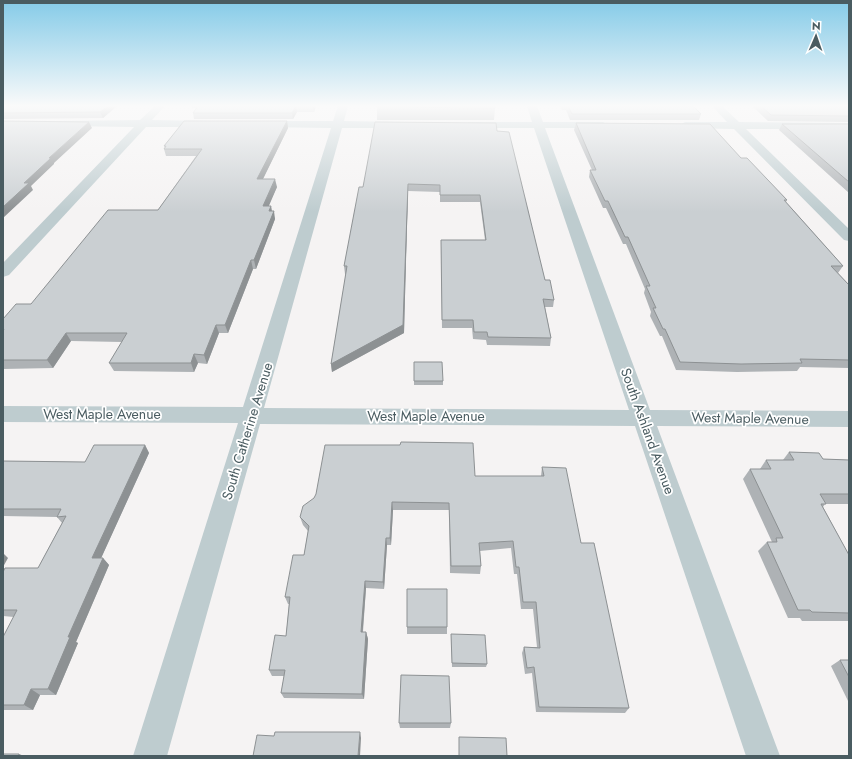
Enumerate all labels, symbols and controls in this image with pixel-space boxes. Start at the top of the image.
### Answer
north arrow [796,16,836,56]
text: N [812,18,821,34]
street label: South Catherine Avenue [217,360,277,502]
street label: South Ashland Avenue [616,365,680,497]
street label: West Maple Avenue [43,404,161,424]
street label: West Maple Avenue [367,406,485,426]
street label: West Maple Avenue [691,407,809,429]

